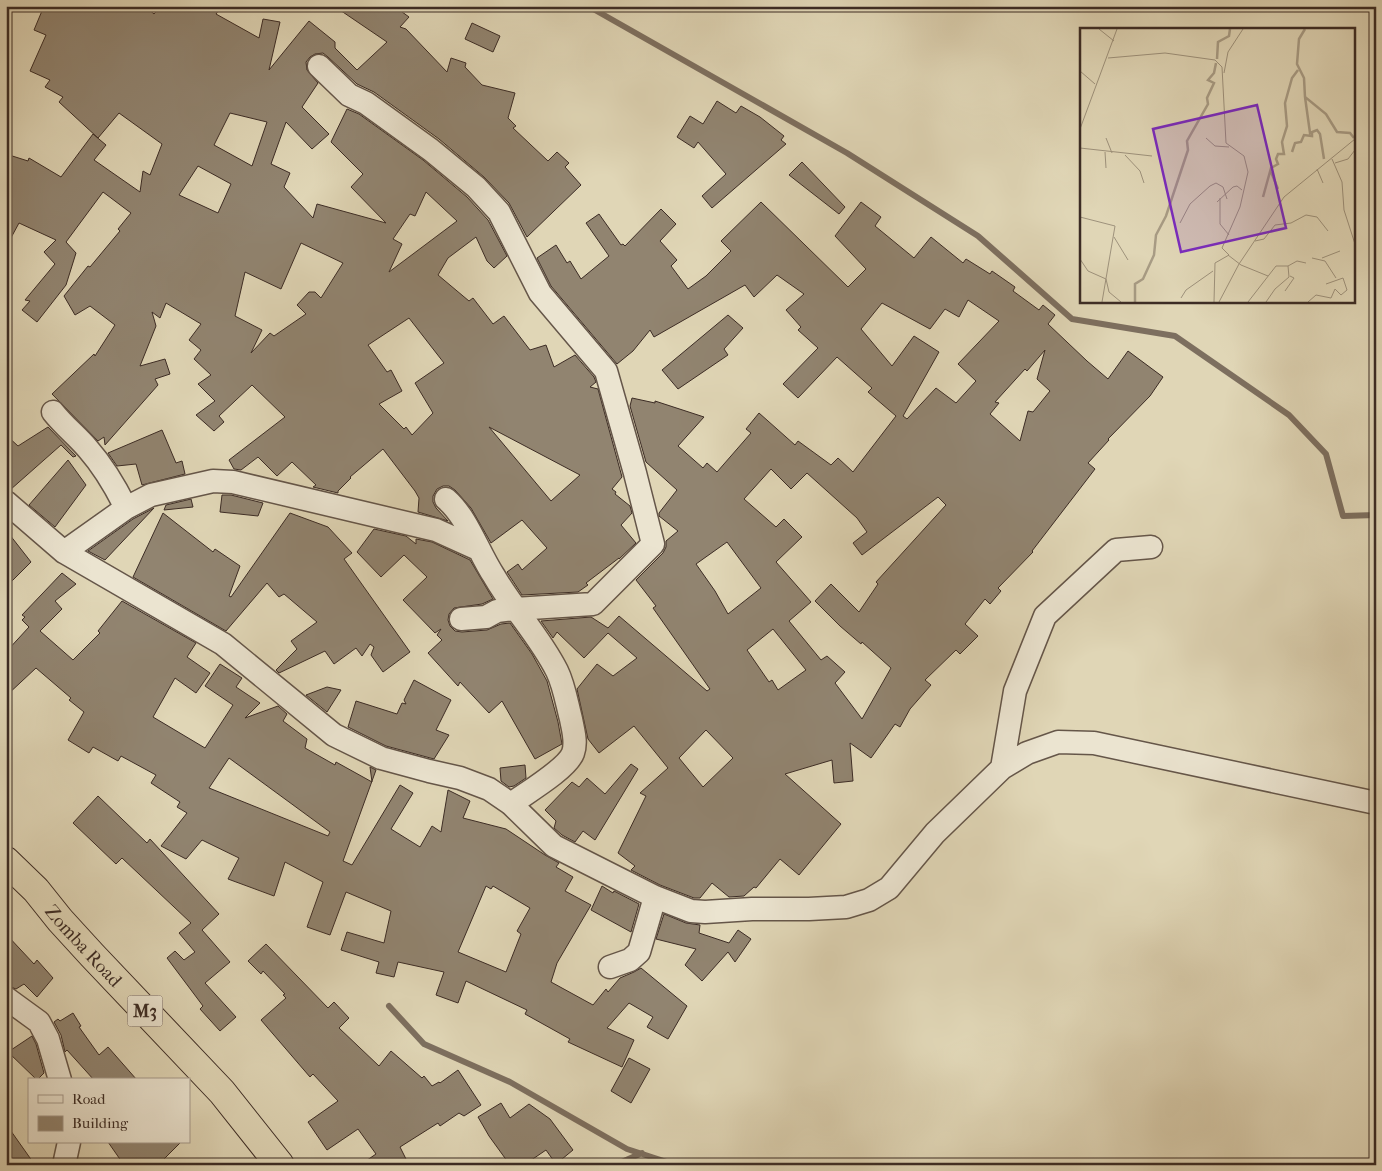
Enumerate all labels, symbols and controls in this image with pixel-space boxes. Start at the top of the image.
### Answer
inset map [1080,28,1354,302]
street label: Zomba Road [40,901,127,992]
road number: M3 [128,996,162,1026]
legend [28,1078,190,1144]
text: Road [72,1090,106,1108]
text: Building [72,1114,129,1132]

